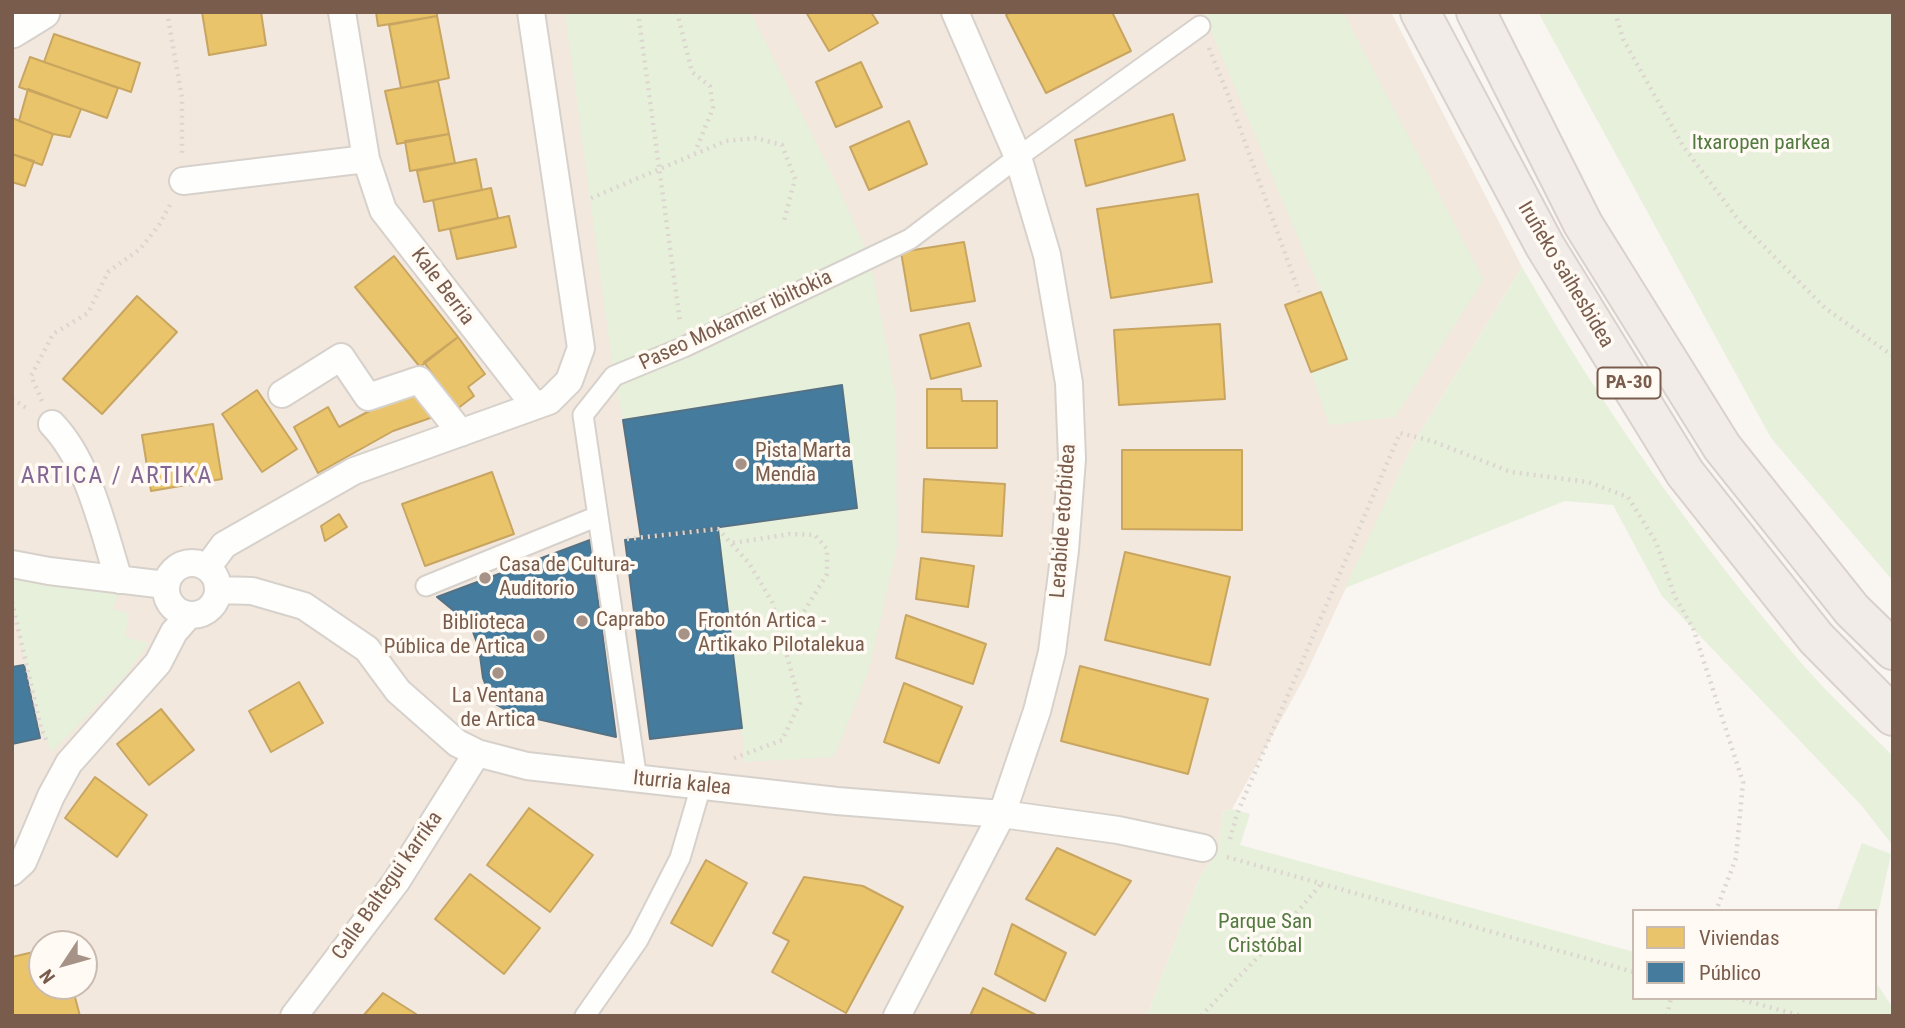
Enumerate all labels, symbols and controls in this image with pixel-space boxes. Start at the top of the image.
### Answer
park label: Itxaropen parkea [1692,131,1830,157]
street label: Iruñeko saihesbidea [1511,197,1619,353]
street label: Kale Berria [405,243,479,331]
street label: Paseo Mokamier ibiltokia [636,265,836,377]
road number: PA-30 [1598,368,1660,398]
place label: Pista Marta Mendia [755,439,851,489]
street label: Lerabide etorbidea [1046,443,1082,599]
marker: Pista Marta Mendia [733,456,749,472]
district label: ARTICA / ARTIKA [23,463,211,491]
place label: Casa de Cultura- Auditorio [499,553,635,603]
marker: Casa de Cultura- Auditorio [477,570,493,586]
place label: Caprabo [596,608,665,634]
place label: Frontón Artica - Artikako Pilotalekua [698,609,865,659]
place label: Biblioteca Pública de Artica [384,611,525,661]
marker: Caprabo [574,613,590,629]
marker: Frontón Artica - Artikako Pilotalekua [676,626,692,642]
marker: Biblioteca Pública de Artica [531,628,547,644]
marker: La Ventana de Artica [490,665,506,681]
place label: La Ventana de Artica [452,684,544,734]
street label: Iturria kalea [632,766,732,802]
street label: Calle Baltegui karrika [327,807,449,965]
legend [1632,909,1877,1000]
park label: Parque San Cristóbal [1218,910,1312,960]
text: Viviendas [1699,926,1779,950]
north arrow [28,930,98,1000]
text: Público [1699,961,1761,985]
text: N [35,965,60,988]

